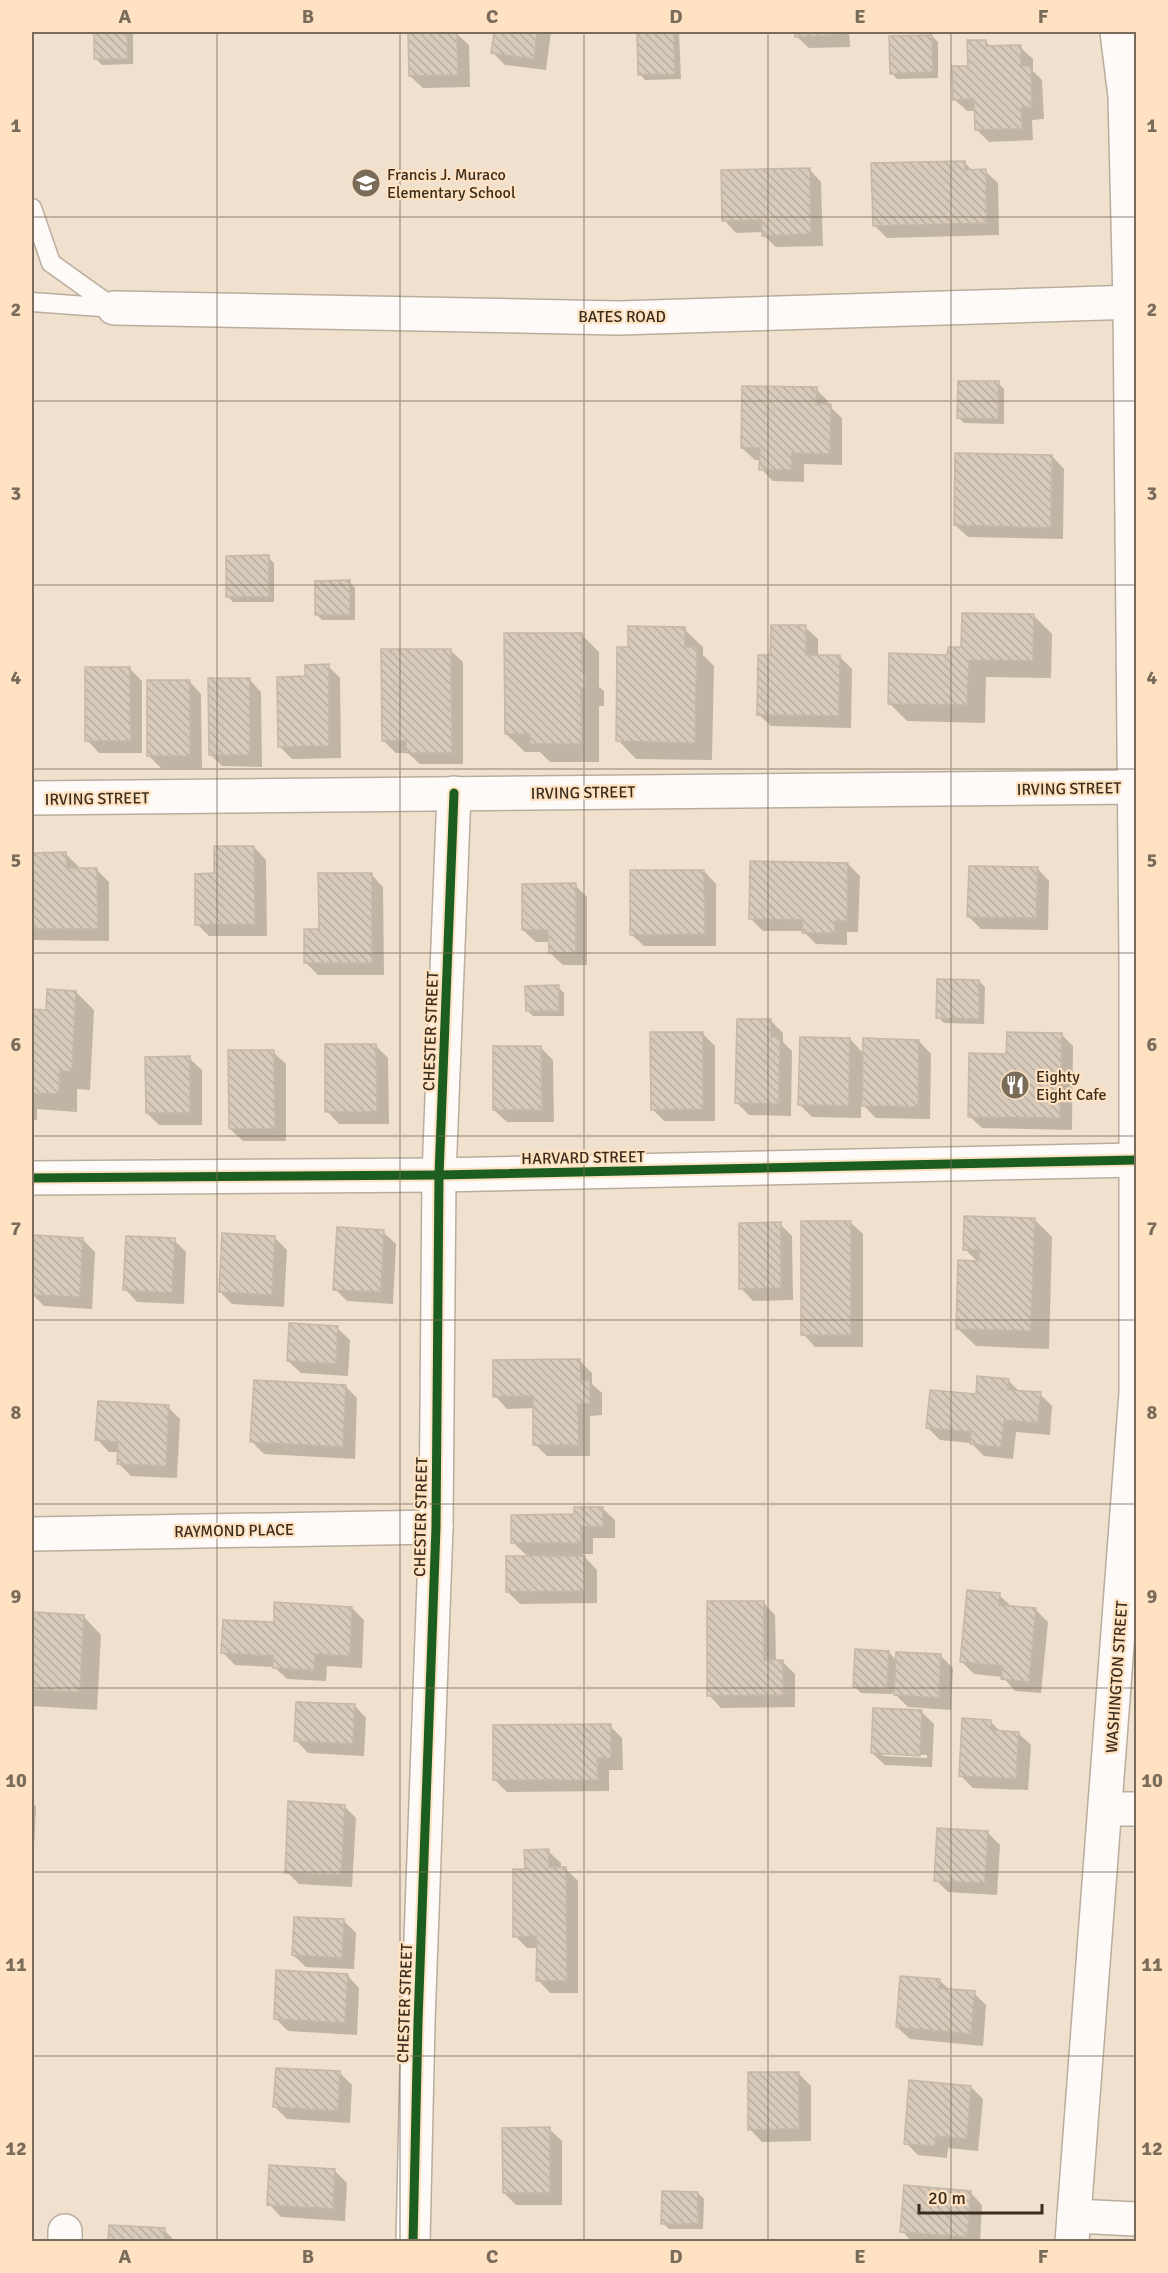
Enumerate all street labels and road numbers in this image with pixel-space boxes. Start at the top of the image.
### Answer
street label: BATES ROAD [578,307,666,327]
street label: IRVING STREET [1017,778,1122,800]
street label: IRVING STREET [531,782,636,804]
street label: IRVING STREET [45,788,150,810]
street label: CHESTER STREET [419,971,443,1091]
street label: HARVARD STREET [521,1147,645,1169]
street label: CHESTER STREET [410,1457,432,1577]
street label: RAYMOND PLACE [174,1520,294,1542]
street label: WASHINGTON STREET [1102,1600,1132,1754]
street label: CHESTER STREET [393,1943,417,2063]

